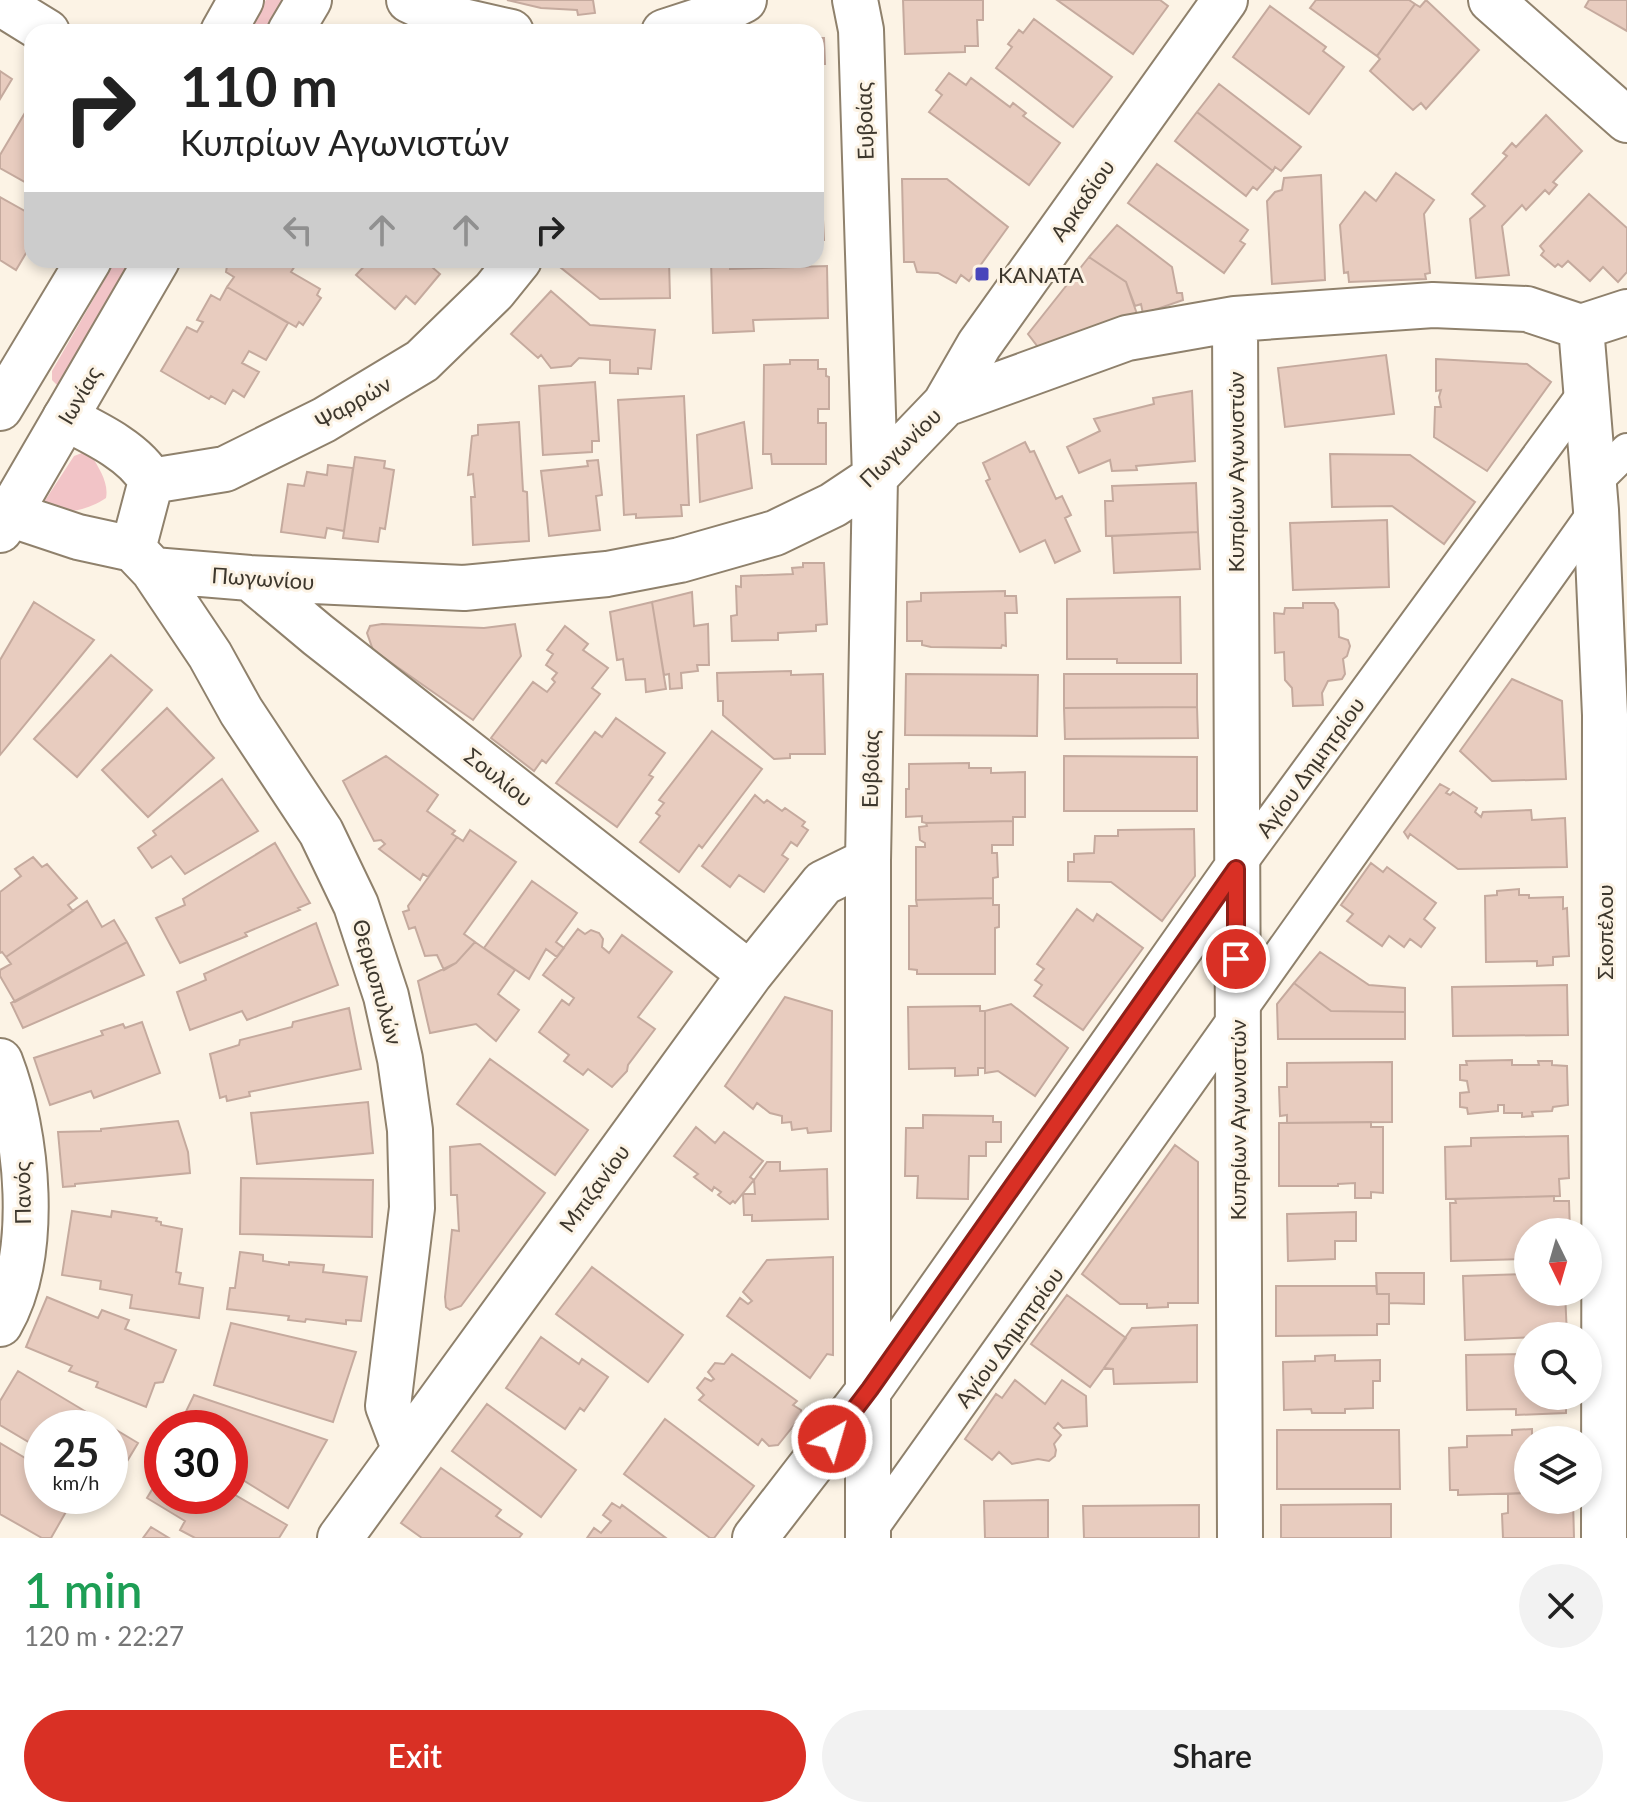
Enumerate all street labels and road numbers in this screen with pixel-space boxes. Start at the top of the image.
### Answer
street label: Ευβοίας [849,82,879,160]
street label: Αρκαδίου [1044,154,1120,246]
street label: Ιωνίας [52,361,106,429]
street label: Ψαρρών [310,370,396,434]
street label: Κυπρίων Αγωνιστών [1222,371,1249,573]
street label: Πωγωνίου [854,401,946,493]
street label: Πωγωνίου [211,561,315,595]
street label: Αγίου Δημητρίου [1250,692,1370,842]
street label: Ευβοίας [856,730,884,808]
street label: Σουλίου [460,742,538,812]
street label: Σκοπέλου [1591,884,1618,980]
street label: Θερμοπυλών [347,916,409,1048]
street label: Κυπρίων Αγωνιστών [1224,1019,1251,1221]
street label: Μπιζανίου [553,1139,635,1237]
street label: Πανός [8,1161,36,1225]
street label: Αγίου Δημητρίου [949,1262,1069,1412]

